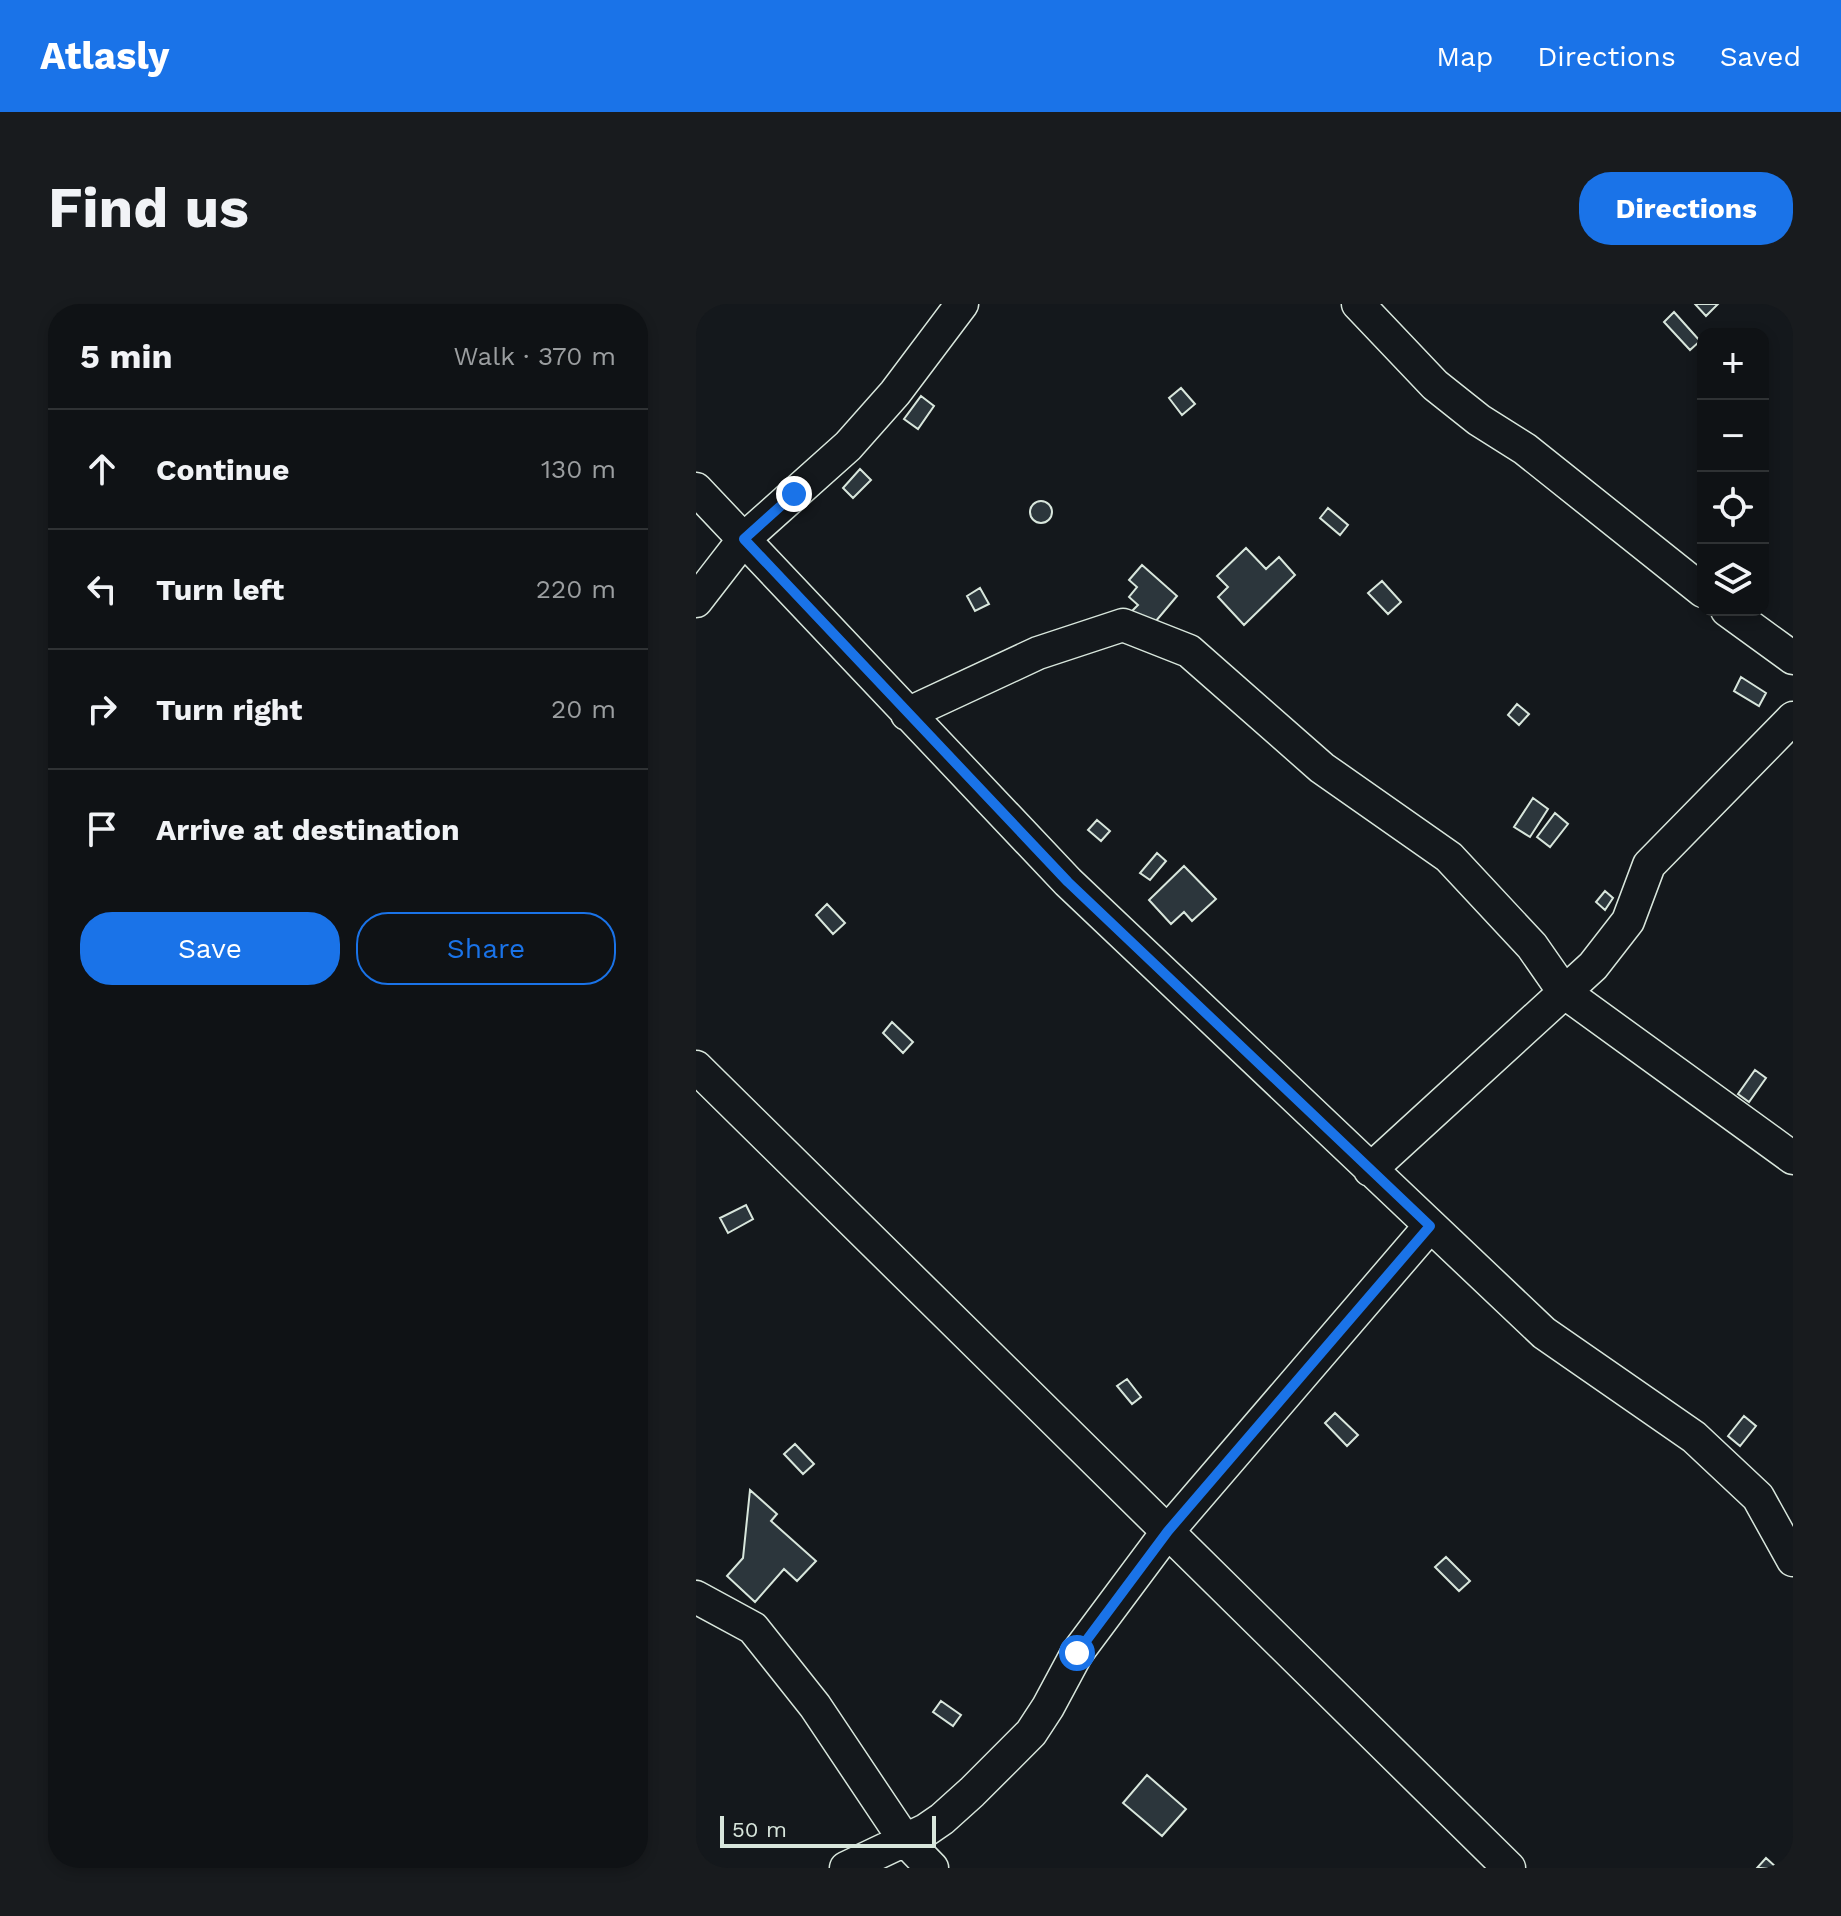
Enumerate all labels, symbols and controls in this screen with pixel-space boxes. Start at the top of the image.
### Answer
text: Atlasly [40,34,170,78]
text: Map [1436,40,1493,73]
text: Directions [1537,40,1676,73]
text: Saved [1720,40,1801,73]
button: Directions [1579,172,1793,245]
text: Find us [48,175,249,241]
map controls [1697,328,1769,616]
button: + [1697,328,1769,400]
text: 5 min [80,336,173,376]
text: Walk · 370 m [454,341,616,371]
button: − [1697,400,1769,472]
icon: ahead [80,447,124,491]
text: Continue [156,452,289,487]
text: 130 m [541,454,616,484]
button: locate [1697,472,1769,544]
route end [776,476,812,512]
button: layers [1697,544,1769,616]
icon: left [80,567,124,611]
text: Turn left [156,572,284,607]
text: 220 m [536,574,616,604]
icon: right [80,687,124,731]
text: Turn right [156,692,302,727]
text: 20 m [551,694,616,724]
icon: arrive [80,807,124,851]
text: Arrive at destination [156,812,460,847]
button: Save [80,912,340,985]
button: Share [356,912,616,985]
route start [1059,1635,1095,1671]
scale bar [720,1812,936,1848]
text: 50 m [732,1817,787,1842]

